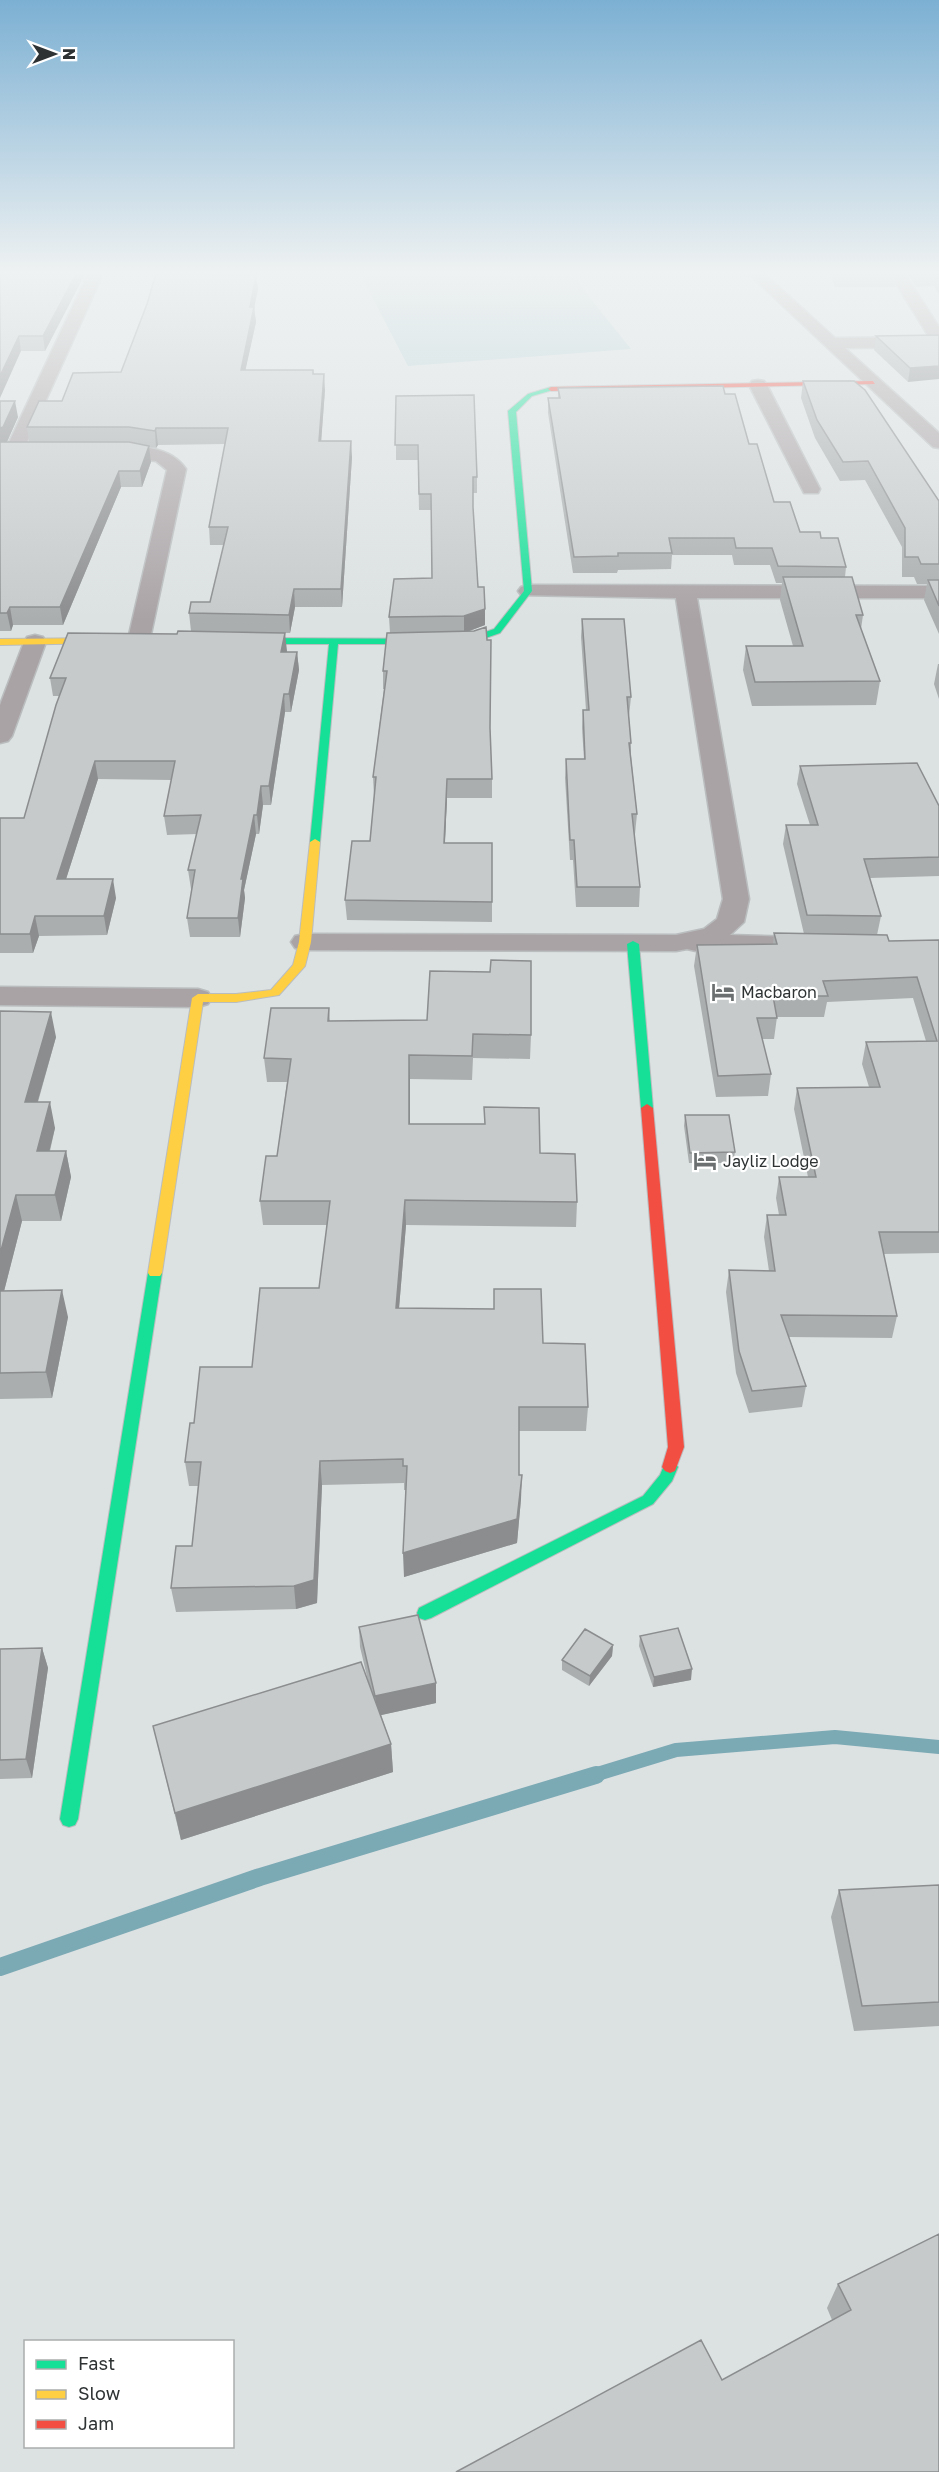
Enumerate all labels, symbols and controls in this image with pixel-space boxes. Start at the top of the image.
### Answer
north arrow [24,24,84,84]
text: N [59,48,79,60]
hotel icon: Macbaron [710,979,736,1005]
place label: Macbaron [741,982,817,1002]
hotel icon: Jayliz Lodge [692,1148,718,1174]
place label: Jayliz Lodge [723,1151,819,1171]
legend [24,2340,234,2448]
text: Fast [78,2352,115,2374]
text: Slow [78,2382,121,2404]
text: Jam [78,2412,114,2434]

